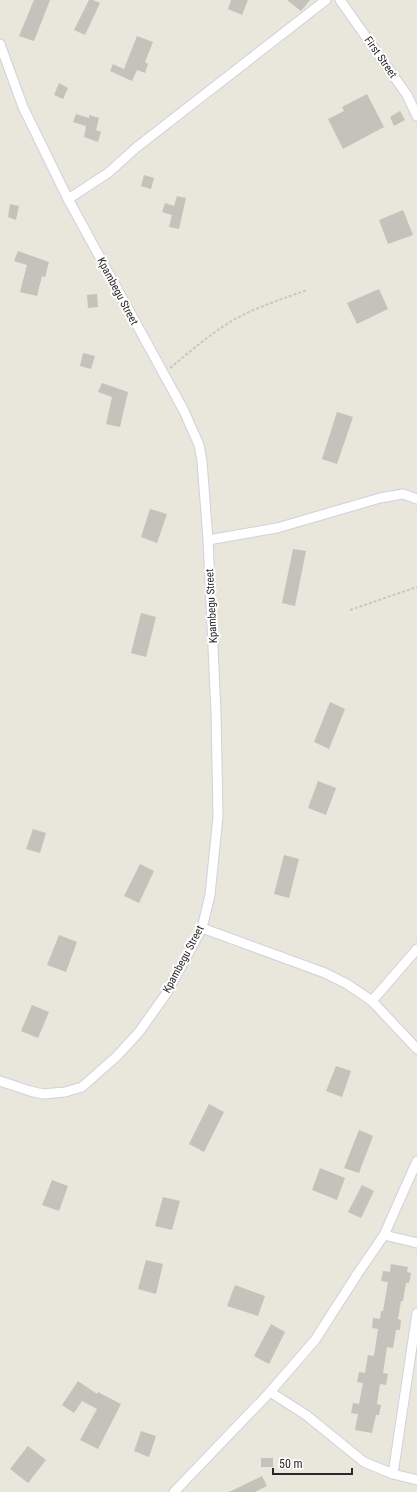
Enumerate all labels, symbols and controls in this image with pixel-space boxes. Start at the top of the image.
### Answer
street label: First Street [362,34,400,81]
street label: Kpambegu Street [94,255,141,327]
street label: Kpambegu Street [203,568,220,644]
street label: Kpambegu Street [160,923,207,995]
scale bar [273,1450,352,1476]
text: 50 m [279,1457,303,1471]

